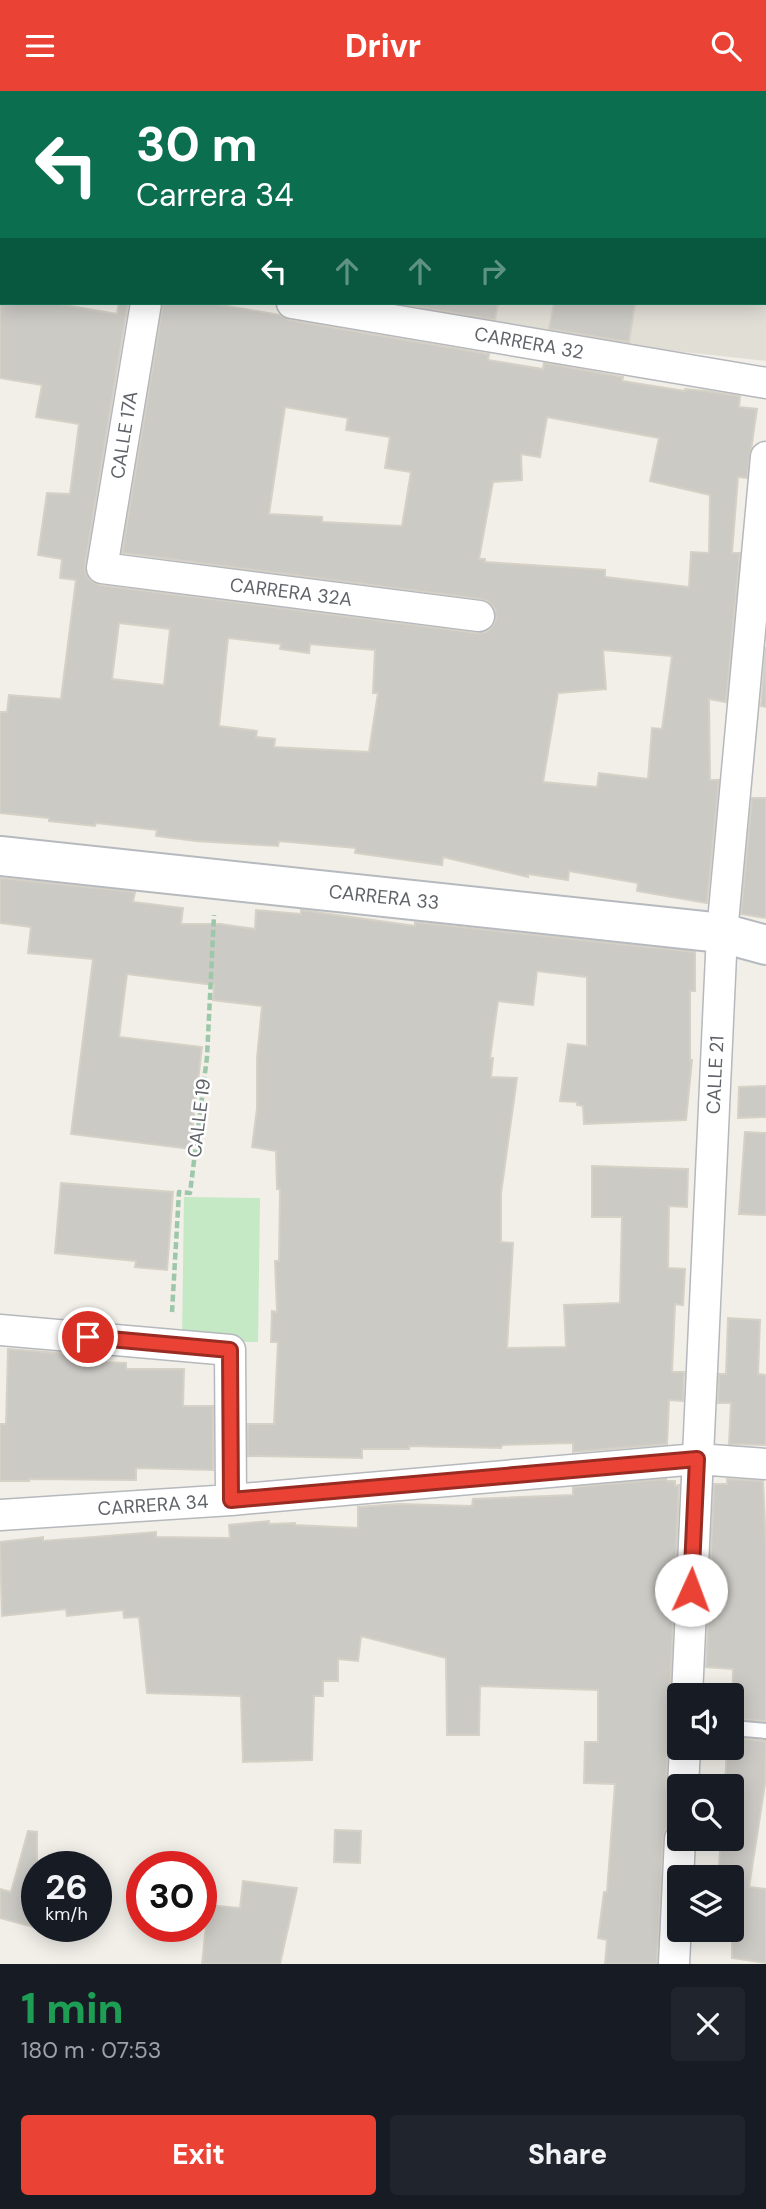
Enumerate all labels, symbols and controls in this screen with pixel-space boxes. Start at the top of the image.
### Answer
text: Drivr [345,25,421,67]
icon: menu [21,27,59,65]
icon: search [707,27,745,65]
text: 30 m [136,112,258,176]
icon: left [21,119,112,210]
text: Carrera 34 [136,174,294,216]
icon: left [255,252,293,290]
icon: ahead [328,252,366,290]
icon: ahead [401,252,439,290]
icon: right [474,252,512,290]
street label: CARRERA 32 [472,321,586,365]
street label: CALLE 17A [105,389,143,481]
street label: CARRERA 32A [228,572,354,612]
street label: CARRERA 33 [328,879,440,915]
street label: CALLE 21 [700,1035,730,1115]
street label: CALLE 19 [182,1077,216,1159]
pin [58,1307,118,1367]
icon: arrive [69,1318,107,1356]
street label: CARRERA 34 [97,1489,209,1521]
position arrow [654,1553,728,1627]
map controls [667,1683,744,1942]
button: sound [667,1683,744,1760]
button: search [667,1774,744,1851]
speed limit sign: 30 [126,1851,217,1942]
text: 26 [45,1864,88,1910]
button: layers [667,1865,744,1942]
text: km/h [45,1902,88,1926]
text: 1 min [21,1981,124,2036]
button: close [671,1987,745,2061]
text: 180 m · 07:53 [21,2035,161,2065]
button: Exit [21,2115,376,2195]
button: Share [390,2115,745,2195]

